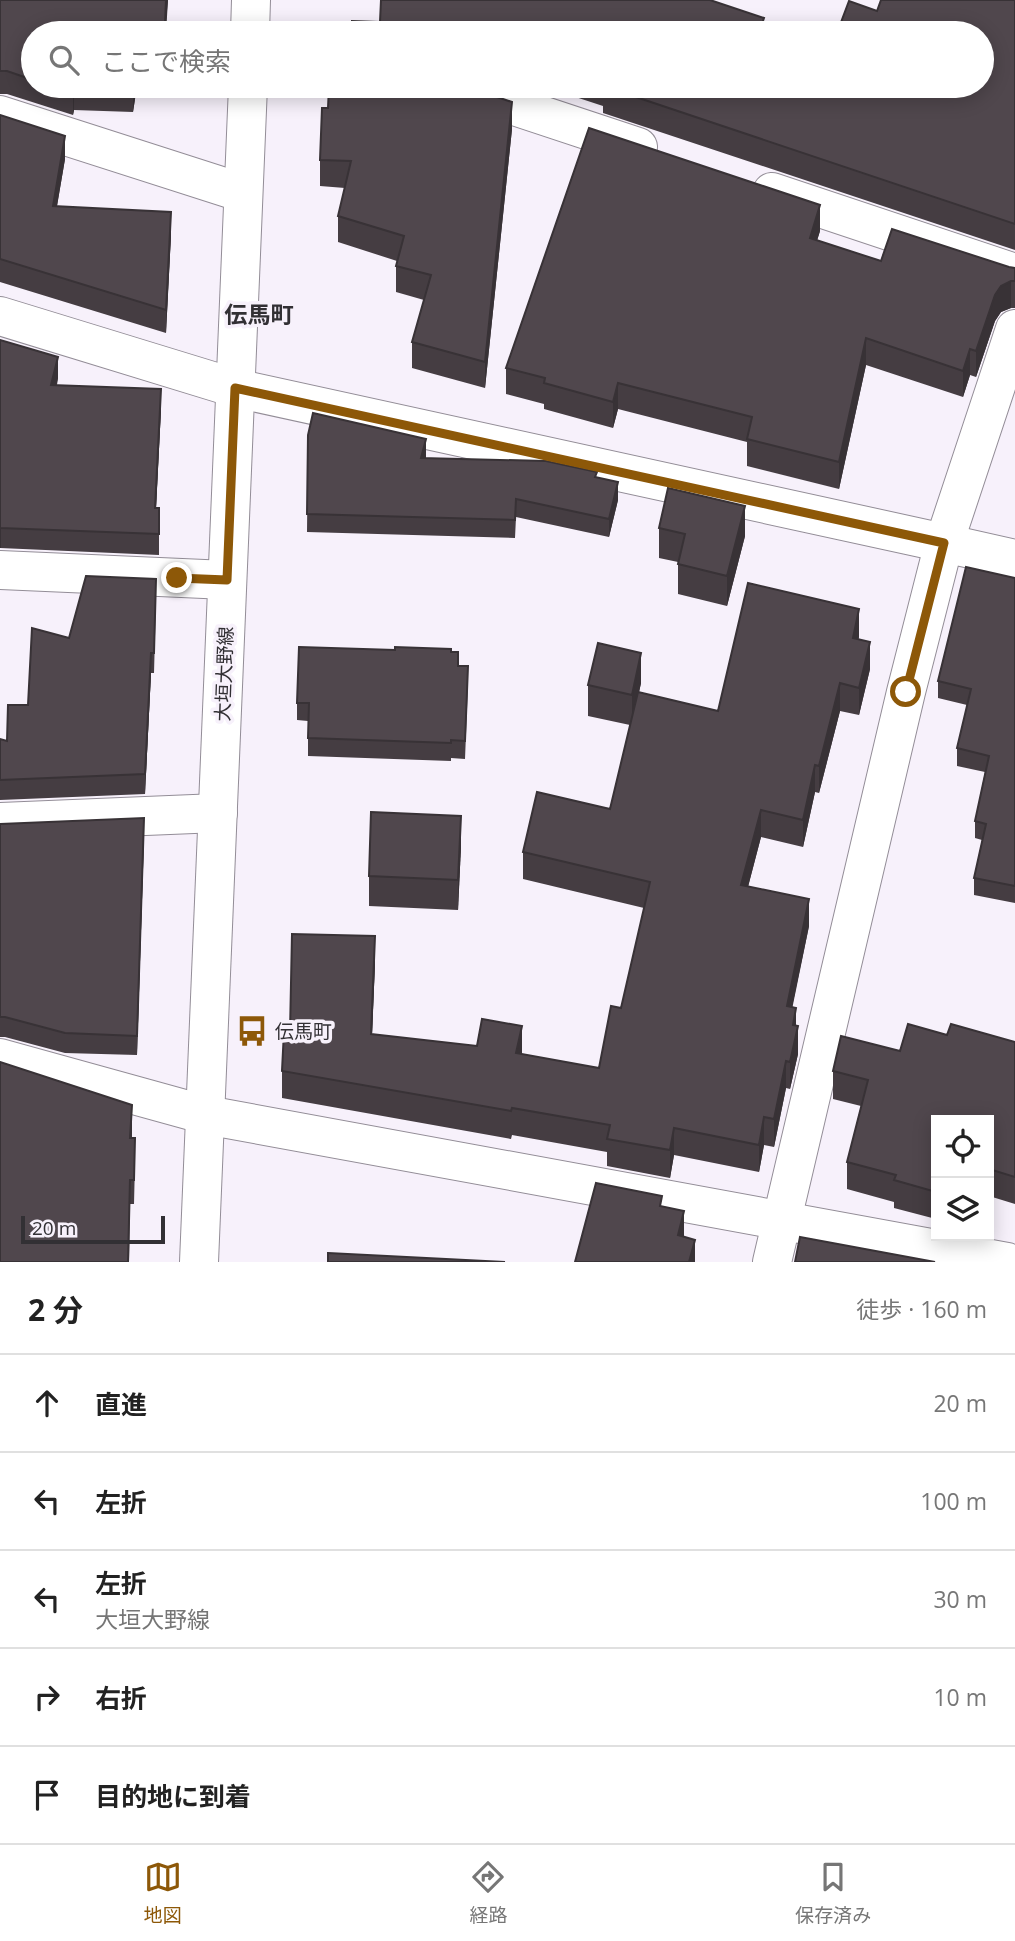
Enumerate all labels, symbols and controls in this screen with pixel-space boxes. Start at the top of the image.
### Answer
search box [21,21,994,98]
icon: search [45,41,83,79]
text: ここで検索 [101,43,231,79]
district label: 伝馬町 [225,298,294,330]
route end [161,562,192,593]
street label: 大垣大野線 [209,626,239,722]
route start [890,676,921,707]
bus stop icon: 伝馬町 [235,1014,269,1048]
place label: 伝馬町 [275,1018,332,1044]
map controls [931,1115,994,1241]
button: locate [931,1115,994,1178]
button: layers [931,1178,994,1241]
scale bar [21,1213,164,1245]
text: 20 m [32,1215,76,1241]
text: 2 分 [28,1289,83,1330]
text: 徒歩 · 160 m [856,1293,987,1325]
icon: ahead [28,1384,66,1422]
text: 直進 [95,1386,147,1422]
text: 20 m [933,1387,987,1419]
icon: left [28,1482,66,1520]
text: 左折 [95,1484,147,1520]
text: 100 m [920,1485,987,1517]
text: 左折 [95,1565,147,1601]
icon: left [28,1580,66,1618]
text: 30 m [933,1583,987,1615]
text: 大垣大野線 [95,1603,210,1635]
icon: right [28,1678,66,1716]
text: 右折 [95,1680,147,1716]
text: 10 m [933,1681,987,1713]
icon: arrive [28,1776,66,1814]
text: 目的地に到着 [95,1778,251,1814]
tab: 地図 [144,1858,182,1928]
tab: 経路 [469,1858,507,1928]
tab: 保存済み [795,1858,871,1928]

